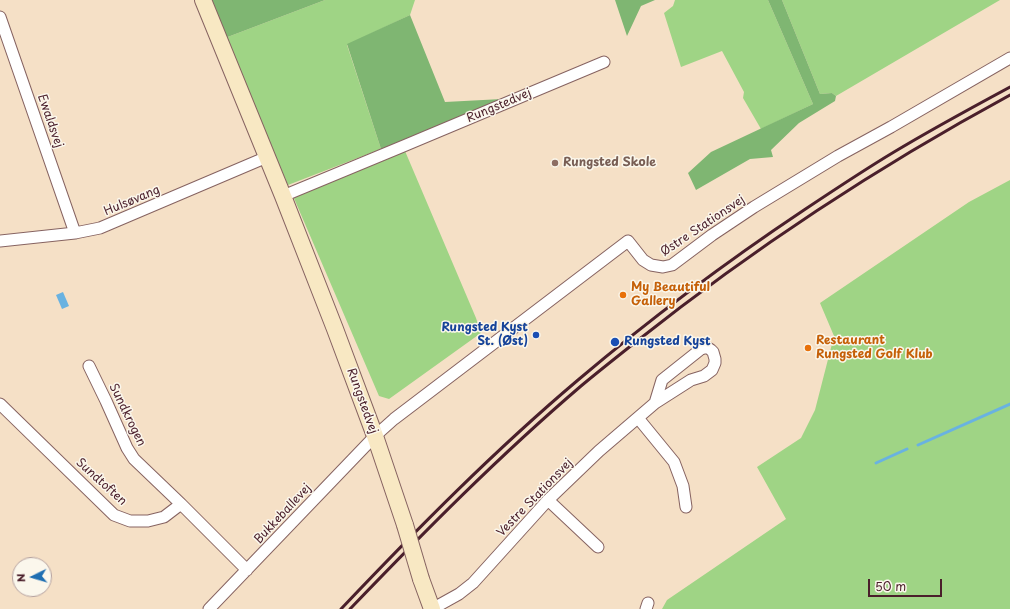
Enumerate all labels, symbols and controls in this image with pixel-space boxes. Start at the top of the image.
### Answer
street label: Rungstedvej [464,86,534,126]
street label: Ewaldsvej [34,92,66,150]
place label: Rungsted Skole [563,156,656,170]
marker: Rungsted Skole [550,158,560,168]
street label: Hulsøvang [102,183,162,219]
street label: Østre Stationsvej [658,193,748,259]
place label: My Beautiful Gallery [631,281,710,309]
marker: My Beautiful Gallery [618,290,628,300]
place label: Rungsted Kyst St. (Øst) [441,321,528,349]
marker: Rungsted Kyst St. (Øst) [531,330,541,340]
place label: Restaurant Rungsted Golf Klub [816,334,933,362]
place label: Rungsted Kyst [624,335,711,349]
marker: Rungsted Kyst [609,336,621,348]
marker: Restaurant Rungsted Golf Klub [803,343,813,353]
street label: Rungstedvej [343,366,381,436]
street label: Sundkrogen [106,381,148,449]
street label: Sundtoften [73,455,129,509]
street label: Vestre Stationsvej [494,456,576,540]
street label: Bukkeballevej [252,481,314,547]
north arrow [12,557,52,597]
scale bar [870,571,944,597]
text: N [12,573,29,583]
text: 50 m [875,577,906,595]

